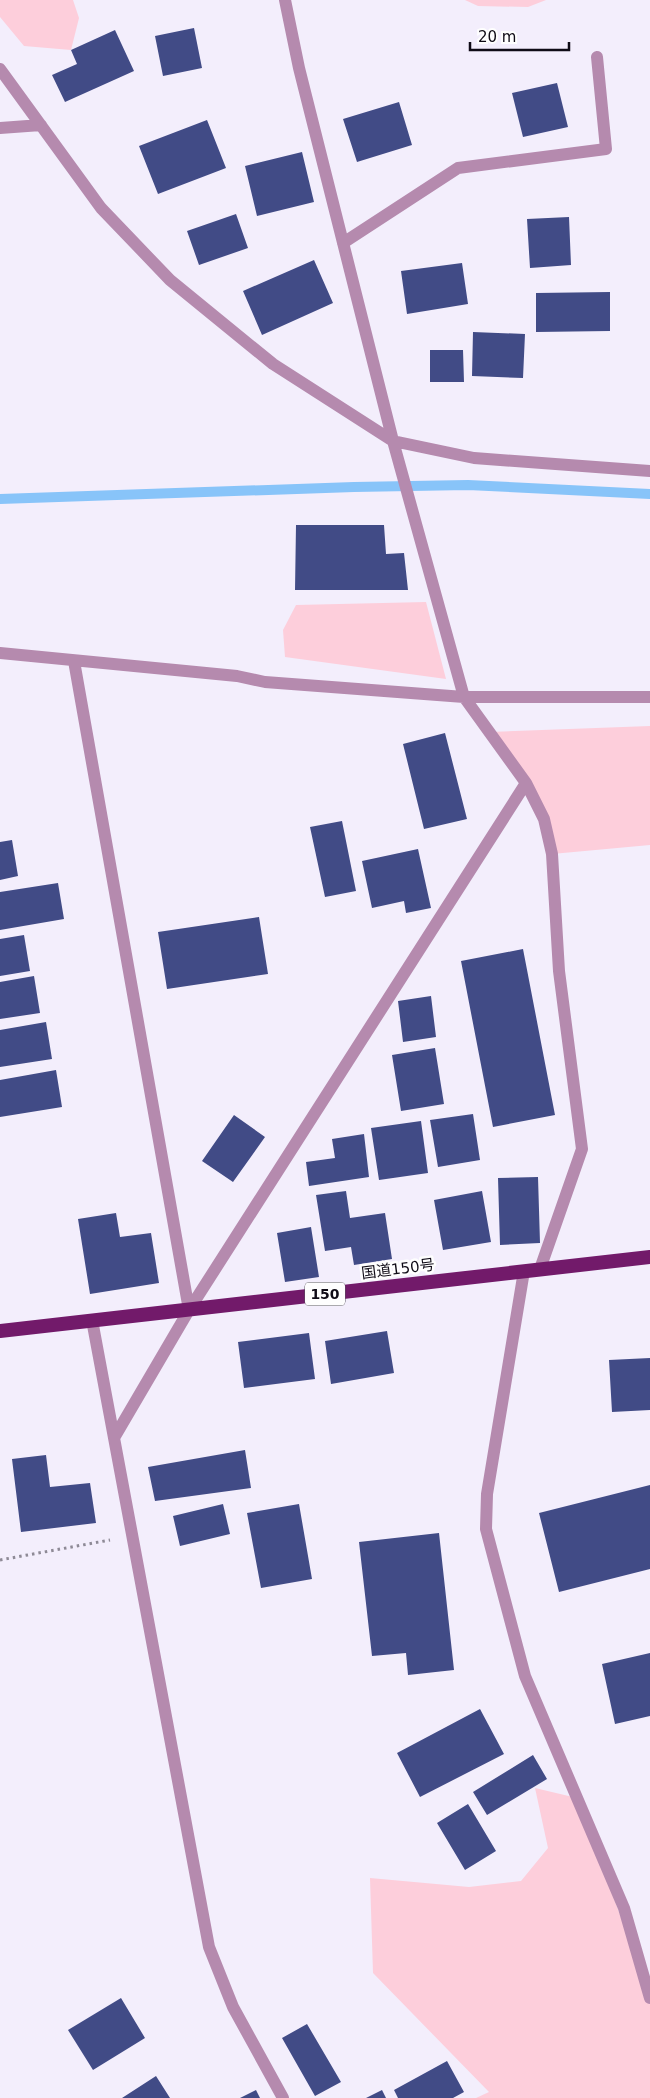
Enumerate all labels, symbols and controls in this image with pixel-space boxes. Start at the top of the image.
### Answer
scale bar [470,20,569,52]
text: 20 m [478,28,516,46]
street label: 国道150号 [360,1256,436,1282]
road number: 150 [305,1282,345,1306]

